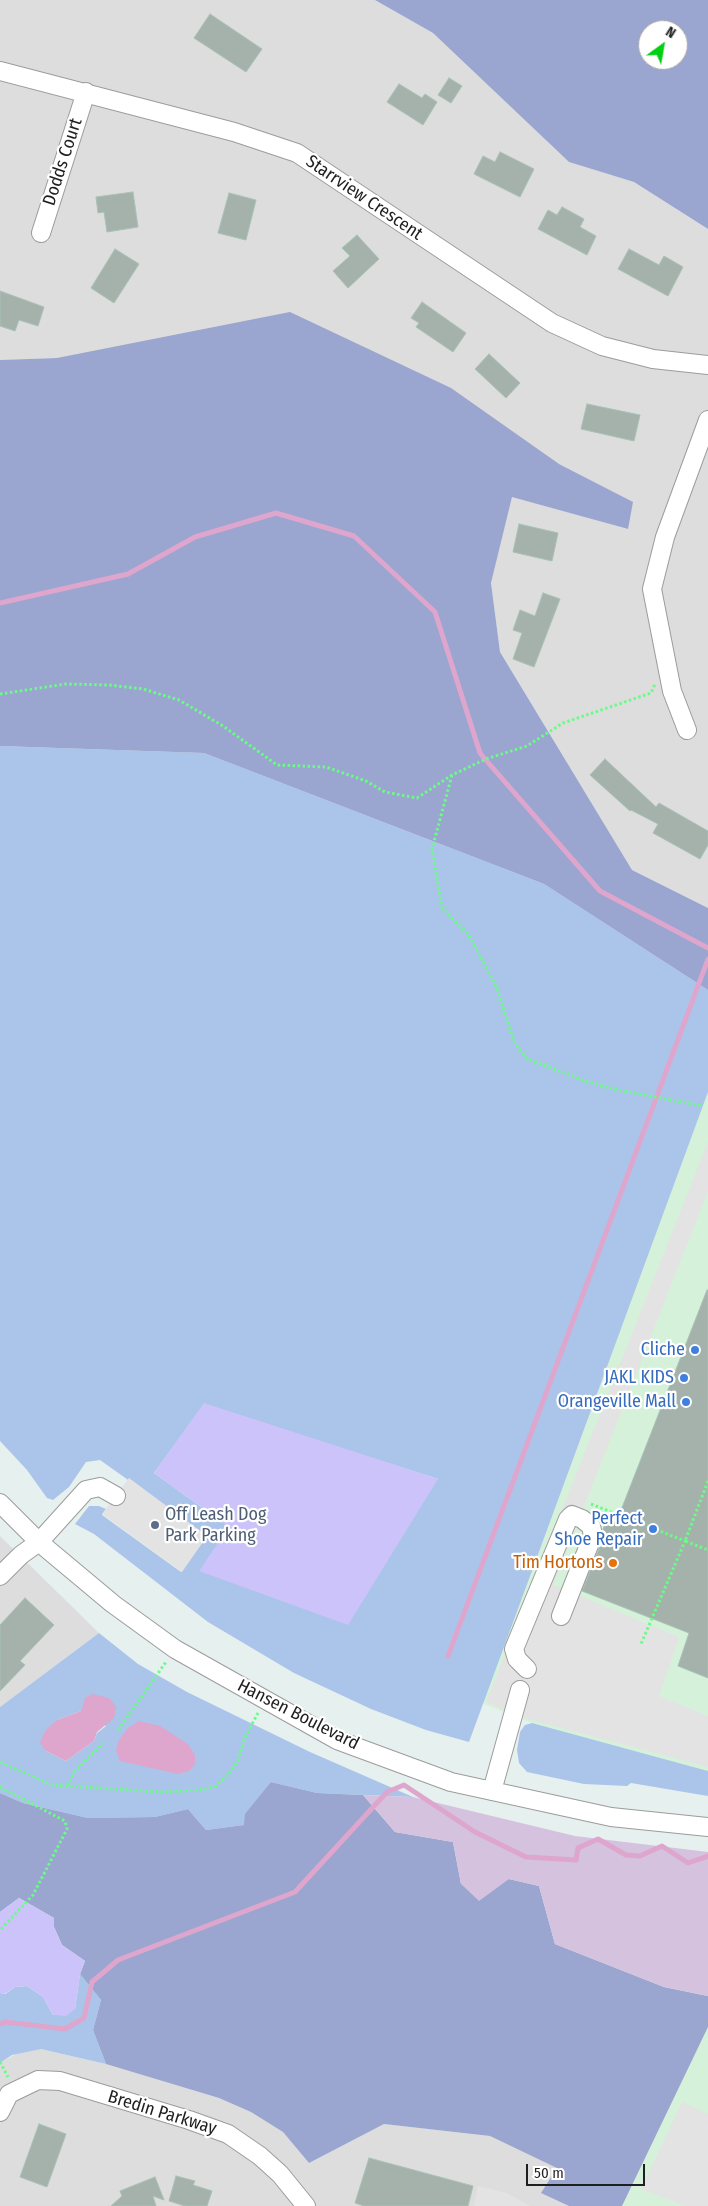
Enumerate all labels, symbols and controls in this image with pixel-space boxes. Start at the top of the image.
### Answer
north arrow [638,20,688,70]
text: N [663,23,679,42]
street label: Dodds Court [39,115,87,209]
street label: Starrview Crescent [301,151,427,245]
place label: Cliche [641,1339,685,1361]
marker: Cliche [689,1344,701,1356]
place label: JAKL KIDS [604,1367,674,1389]
marker: JAKL KIDS [678,1372,690,1384]
place label: Orangeville Mall [558,1391,676,1413]
marker: Orangeville Mall [680,1396,692,1408]
place label: Off Leash Dog Park Parking [165,1504,266,1546]
place label: Perfect Shoe Repair [555,1508,643,1550]
marker: Off Leash Dog Park Parking [149,1519,161,1531]
marker: Perfect Shoe Repair [647,1523,659,1535]
place label: Tim Hortons [513,1552,603,1574]
marker: Tim Hortons [607,1557,619,1569]
street label: Hansen Boulevard [234,1675,362,1755]
street label: Bredin Parkway [105,2086,219,2140]
scale bar [528,2154,647,2186]
text: 50 m [534,2164,564,2182]

